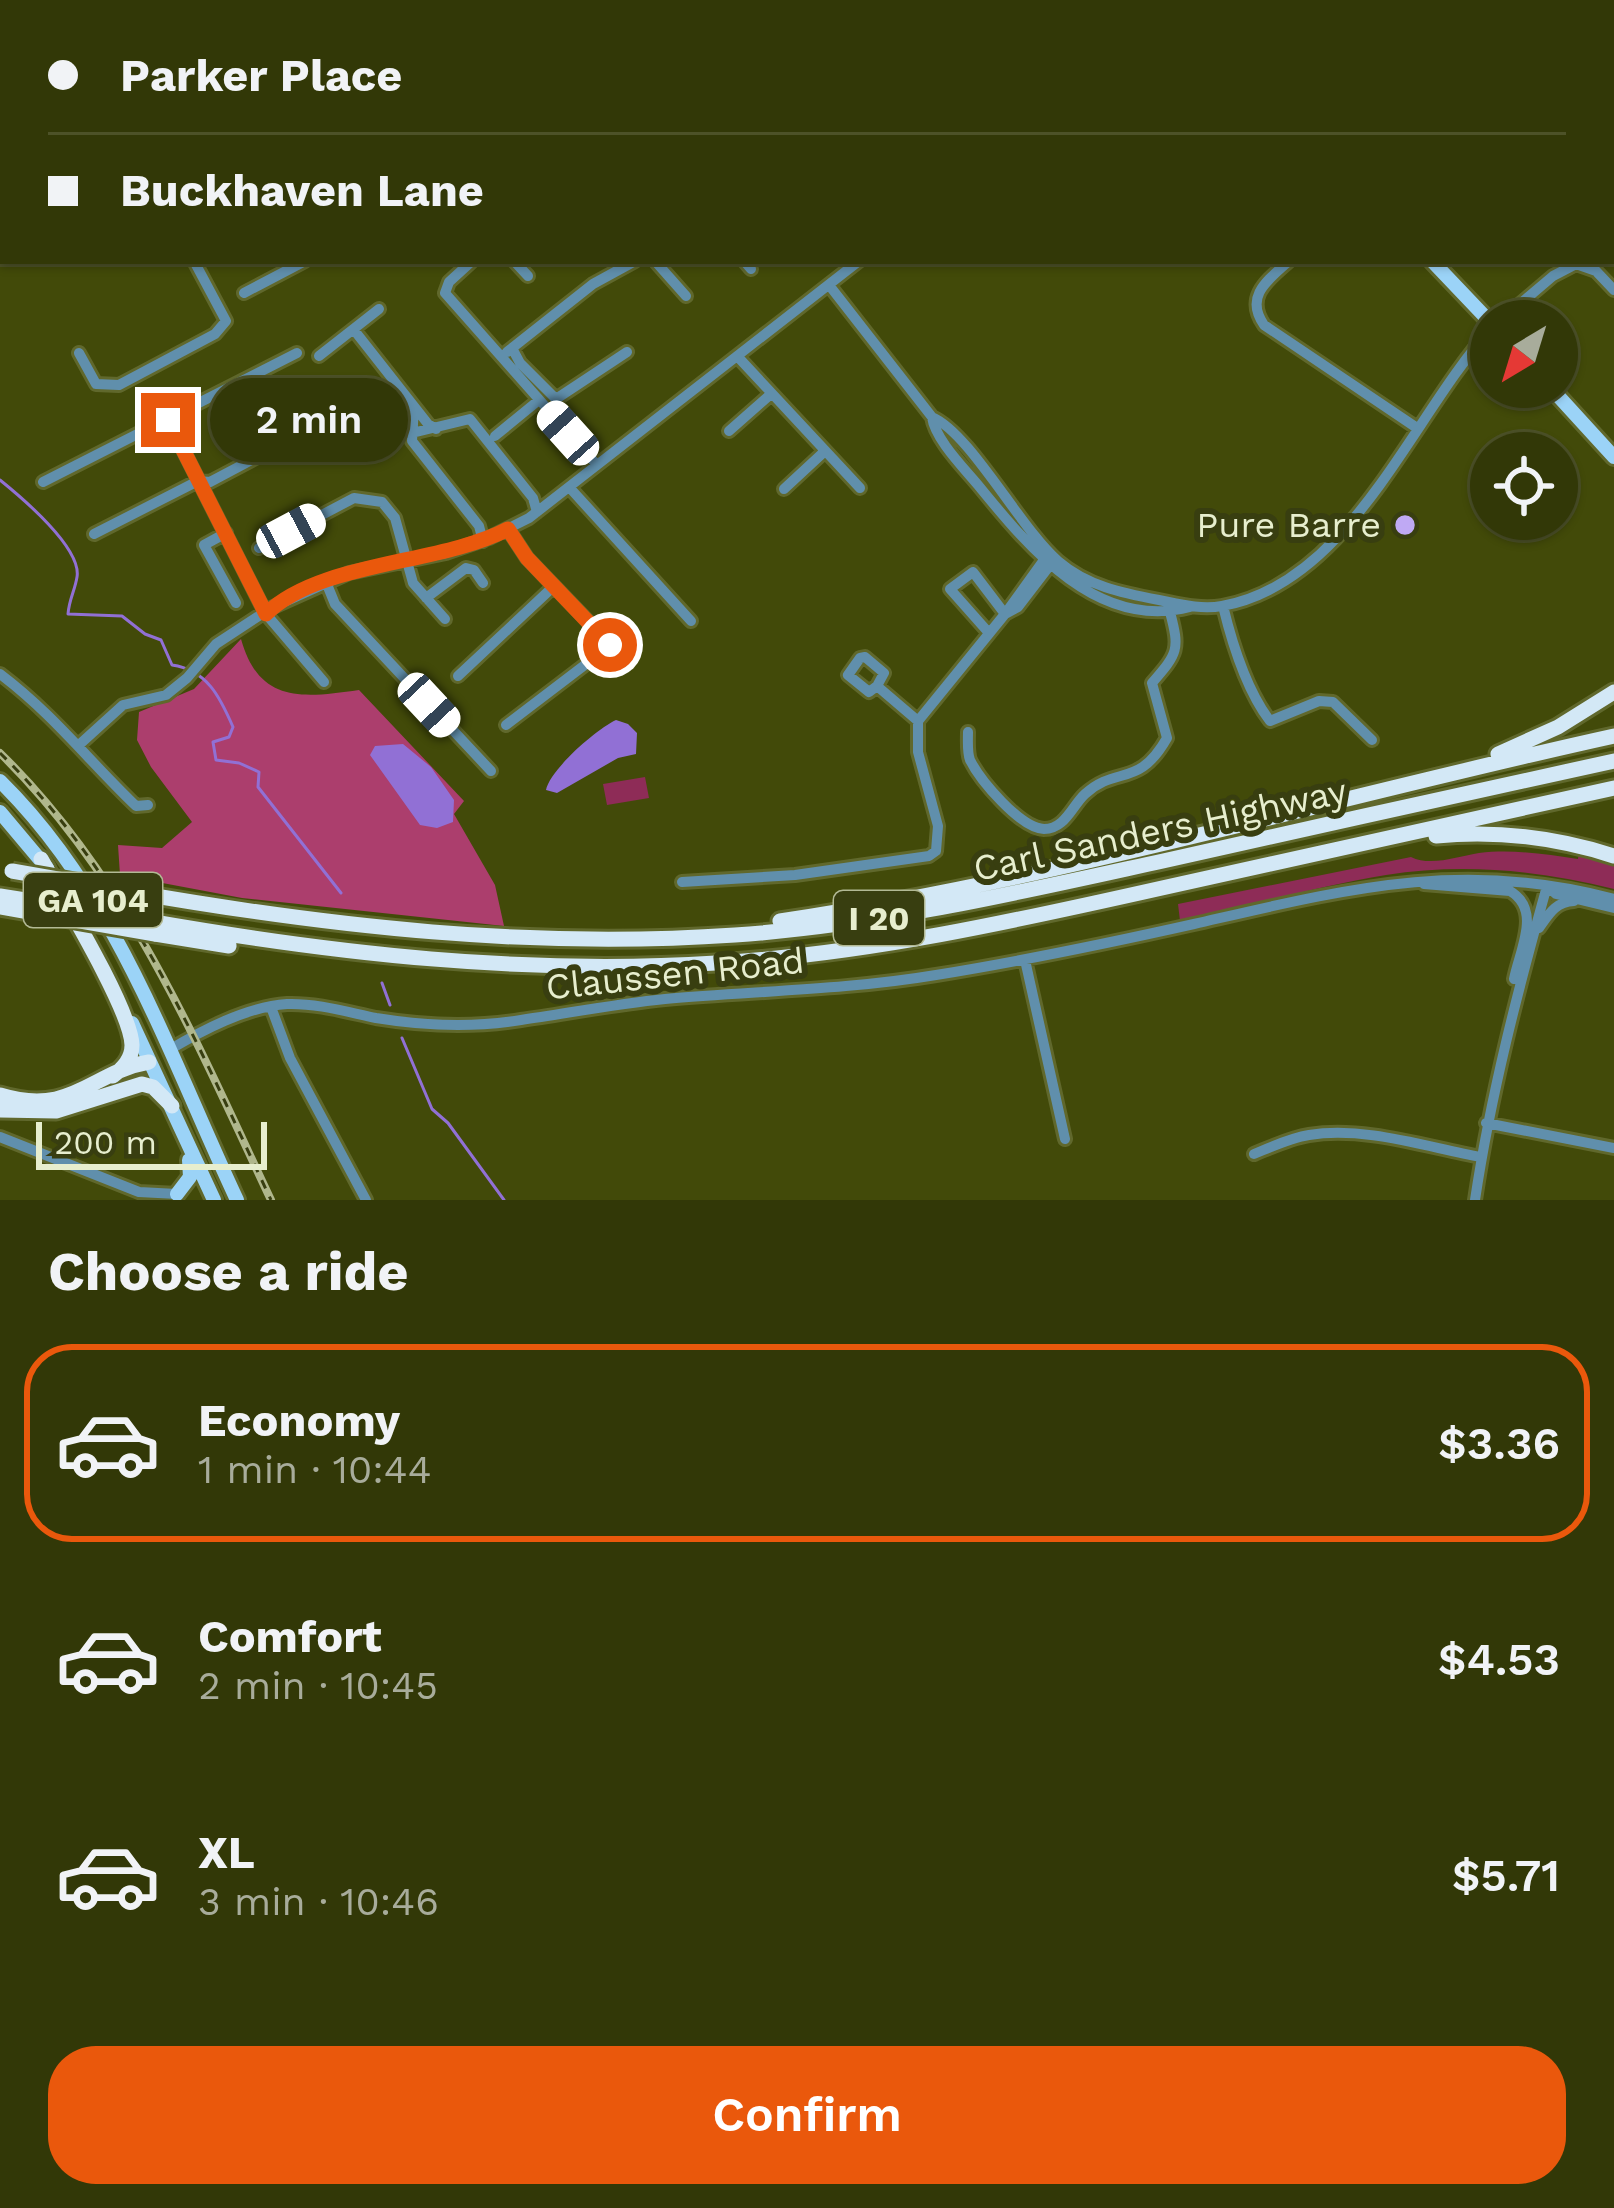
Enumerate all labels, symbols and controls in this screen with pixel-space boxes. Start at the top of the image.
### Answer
text: Parker Place [120,49,402,102]
text: Buckhaven Lane [120,164,484,217]
north arrow [1470,300,1578,408]
map controls [1470,300,1578,540]
callout: 2 min [210,378,408,462]
route end [141,393,195,447]
car [531,394,605,472]
text: 2 min [256,397,362,442]
button: locate [1470,432,1578,540]
car [251,498,331,564]
place label: Pure Barre [1196,504,1381,546]
marker: Pure Barre [1392,512,1418,538]
route start [583,618,637,672]
car [391,666,467,744]
street label: Carl Sanders Highway [970,770,1351,890]
road number: GA 104 [24,873,162,927]
road number: I 20 [834,891,924,945]
street label: Claussen Road [544,940,806,1008]
scale bar [36,1116,267,1169]
text: 200 m [54,1123,157,1162]
text: Choose a ride [48,1240,409,1303]
icon: car [54,1389,162,1497]
text: Economy [198,1394,400,1447]
text: $3.36 [1438,1417,1560,1470]
text: 1 min · 10:44 [198,1447,432,1492]
icon: car [54,1605,162,1713]
text: Comfort [198,1610,382,1663]
text: $4.53 [1438,1633,1560,1686]
text: 2 min · 10:45 [198,1663,438,1708]
icon: car [54,1821,162,1929]
text: XL [198,1826,255,1879]
text: $5.71 [1452,1849,1560,1902]
text: 3 min · 10:46 [198,1879,439,1924]
button: Confirm [48,2046,1566,2184]

